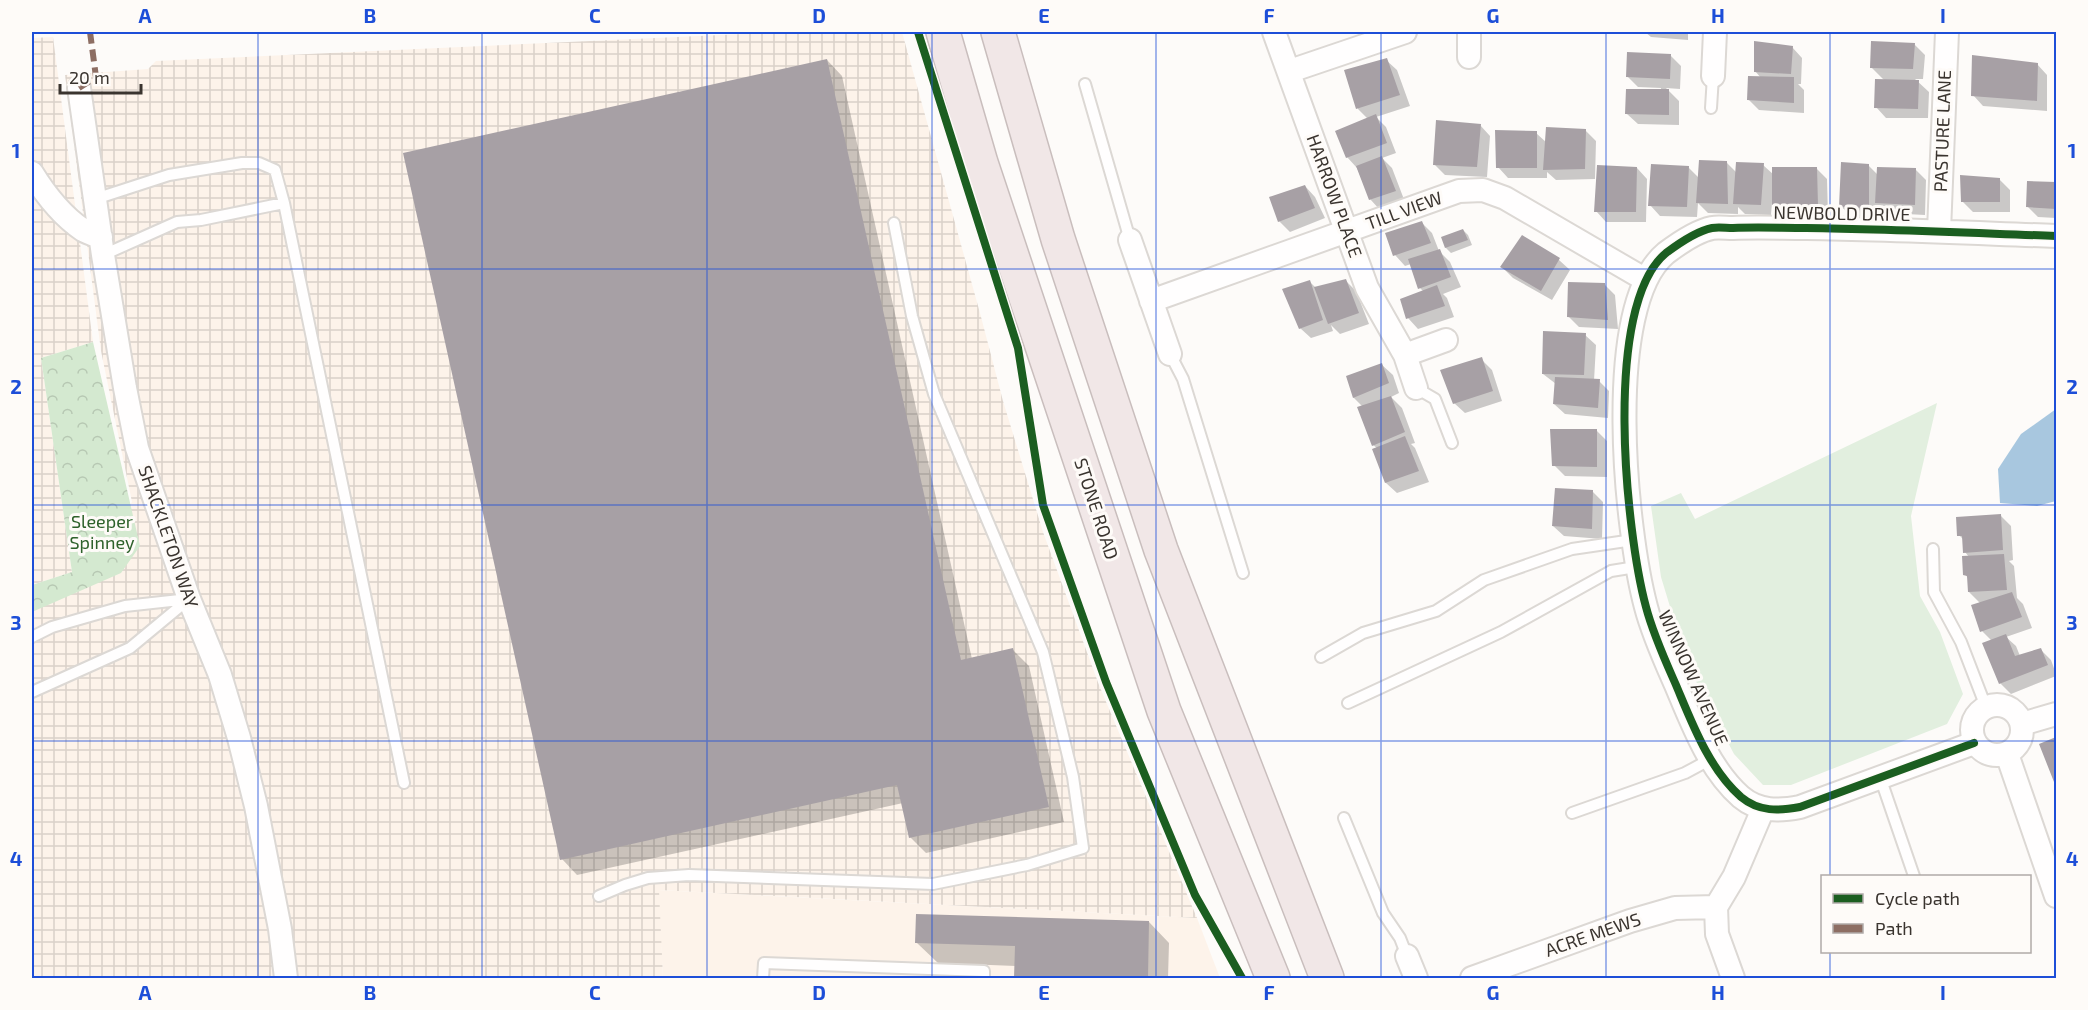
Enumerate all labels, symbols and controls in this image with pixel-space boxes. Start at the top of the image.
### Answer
text: A [138,3,152,27]
text: B [364,3,376,27]
text: C [589,3,601,27]
text: D [812,3,826,27]
text: E [1038,3,1050,27]
text: F [1263,3,1275,27]
text: G [1487,3,1499,27]
text: H [1711,3,1725,27]
text: I [1940,3,1946,27]
scale bar [60,57,141,95]
text: 20 m [69,66,110,88]
street label: PASTURE LANE [1929,70,1955,192]
street label: HARROW PLACE [1302,131,1367,260]
text: 1 [12,138,20,162]
text: 1 [2068,138,2076,162]
street label: TILL VIEW [1362,186,1445,234]
street label: NEWBOLD DRIVE [1773,201,1911,225]
text: 2 [10,374,22,398]
text: 2 [2066,374,2078,398]
street label: STONE ROAD [1070,455,1124,562]
street label: SHACKLETON WAY [134,463,204,612]
park label: Sleeper Spinney [69,510,135,553]
street label: WINNOW AVENUE [1654,606,1734,749]
text: 3 [10,610,22,634]
text: 3 [2066,610,2078,634]
text: 4 [10,846,23,870]
text: 4 [2066,846,2079,870]
legend [1821,875,2031,953]
text: Cycle path [1875,887,1960,909]
street label: ACRE MEWS [1542,907,1643,961]
text: Path [1875,917,1913,939]
text: A [138,980,152,1004]
text: B [364,980,376,1004]
text: C [589,980,601,1004]
text: D [812,980,826,1004]
text: E [1038,980,1050,1004]
text: F [1263,980,1275,1004]
text: G [1487,980,1499,1004]
text: H [1711,980,1725,1004]
text: I [1940,980,1946,1004]

